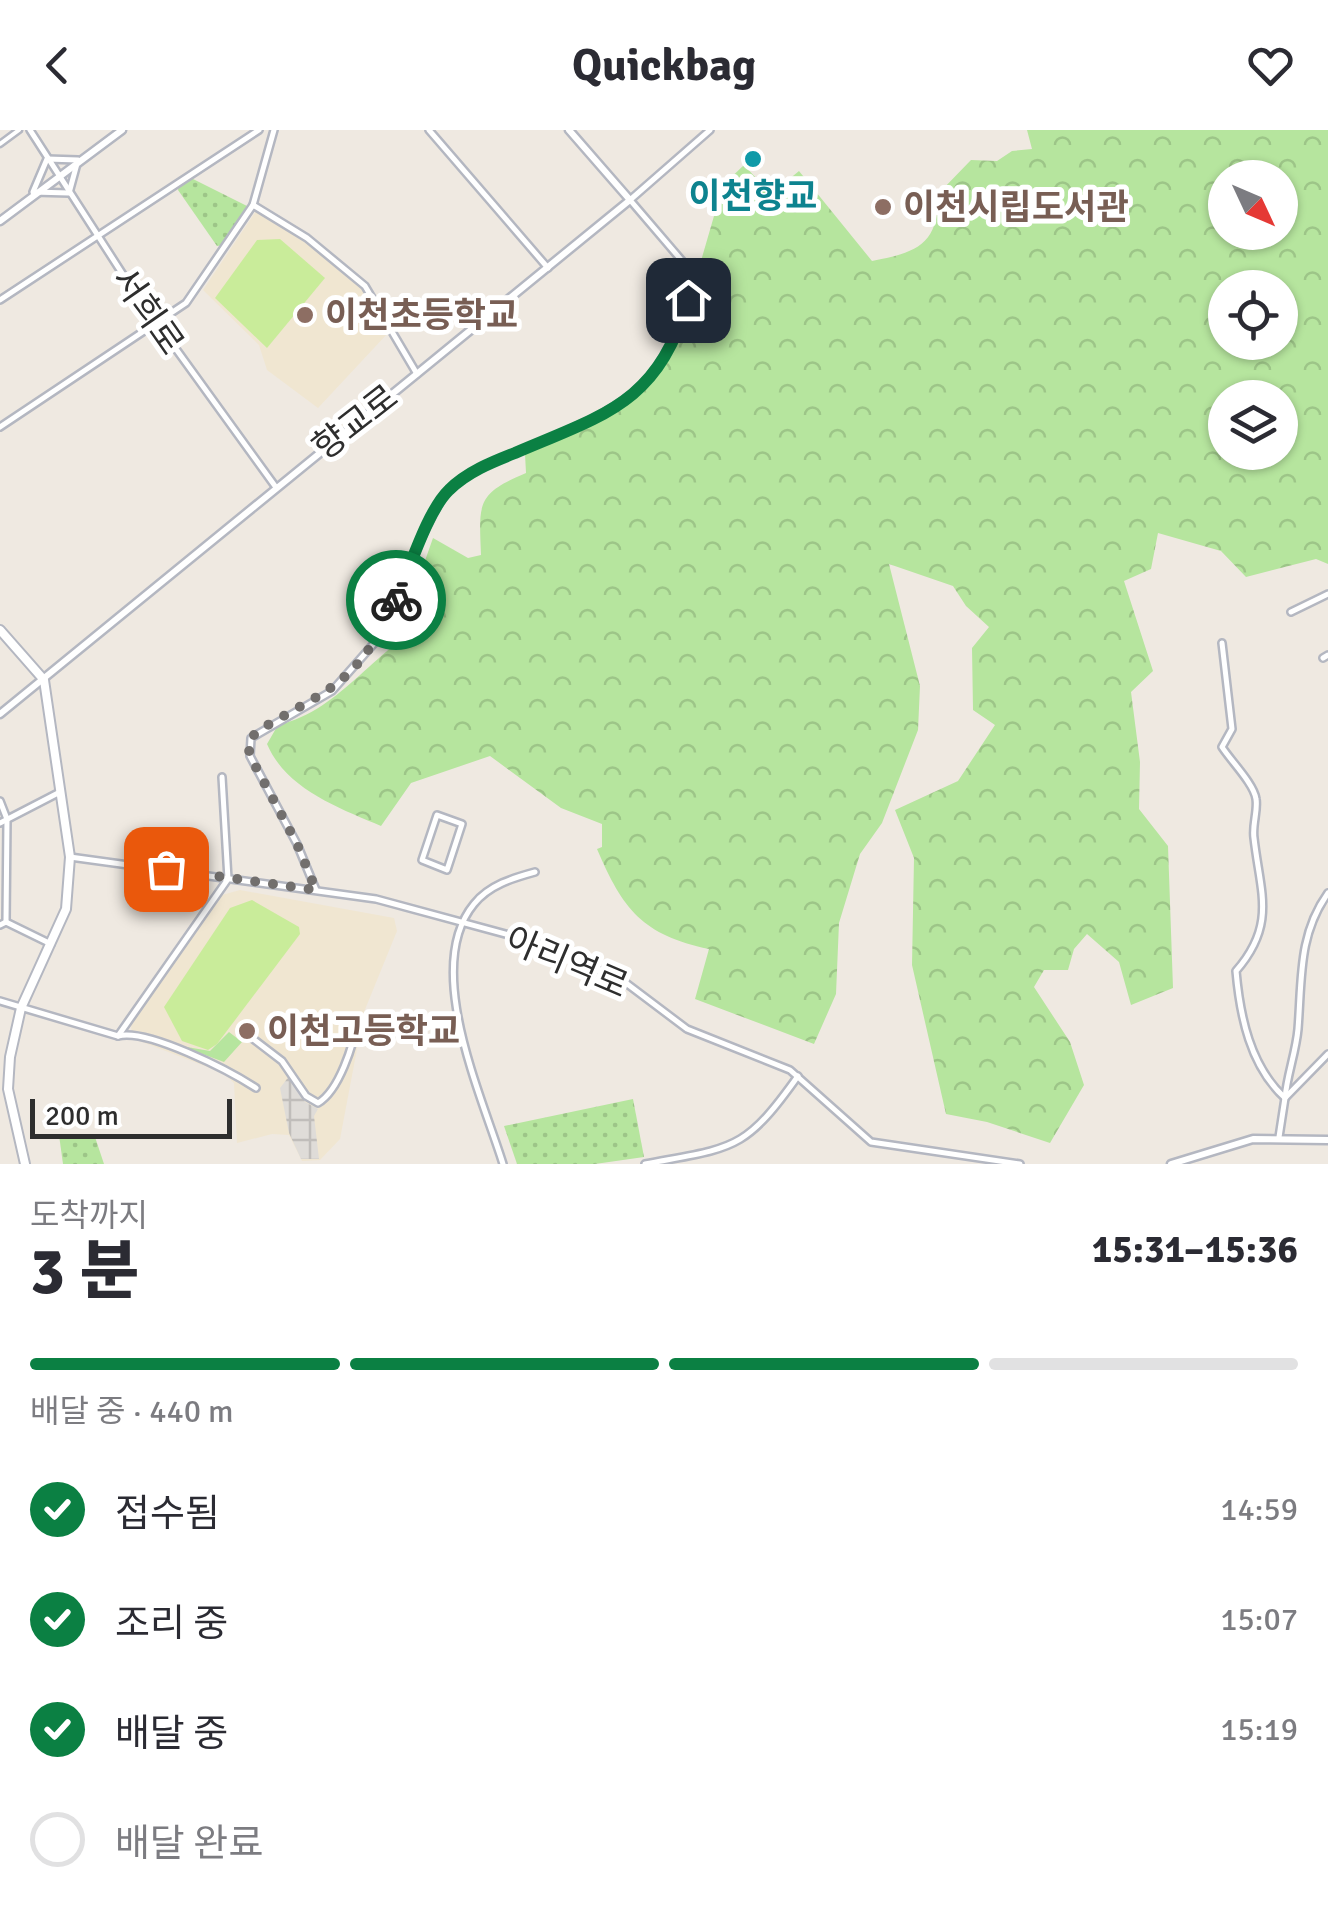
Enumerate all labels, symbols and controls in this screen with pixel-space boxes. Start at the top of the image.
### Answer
icon: back [30,38,85,93]
text: Quickbag [572,38,756,93]
icon: heart [1243,38,1298,93]
marker: 이천향교 [742,148,764,170]
north arrow [1208,160,1298,250]
map controls [1208,160,1298,470]
place label: 이천향교 [689,175,817,218]
place label: 이천시립도서관 [903,186,1128,229]
marker: 이천시립도서관 [872,196,894,218]
pin [646,258,731,343]
street label: 서희로 [102,259,193,363]
button: locate [1208,270,1298,360]
icon: home [661,273,716,328]
place label: 이천초등학교 [325,294,518,337]
marker: 이천초등학교 [294,304,316,326]
street label: 향교로 [304,376,407,469]
button: layers [1208,380,1298,470]
courier [346,550,446,650]
icon: bike [369,573,424,628]
pin [124,827,209,912]
icon: bag [139,842,194,897]
street label: 아리역로 [499,918,634,1007]
place label: 이천고등학교 [267,1010,460,1053]
marker: 이천고등학교 [236,1020,258,1042]
scale bar [30,1094,232,1138]
text: 200 m [45,1099,119,1133]
text: 도착까지 [30,1196,148,1235]
text: 15:31–15:36 [1092,1226,1298,1273]
text: 3 분 [30,1232,139,1312]
text: 배달 중 · 440 m [30,1392,234,1431]
icon: check [30,1482,85,1537]
text: 접수됨 [115,1490,220,1537]
text: 14:59 [1220,1490,1298,1529]
icon: check [30,1592,85,1647]
text: 조리 중 [115,1600,228,1647]
text: 15:07 [1220,1600,1298,1639]
icon: check [30,1702,85,1757]
text: 배달 중 [115,1710,228,1757]
text: 15:19 [1220,1710,1298,1749]
text: 배달 완료 [115,1820,263,1867]

